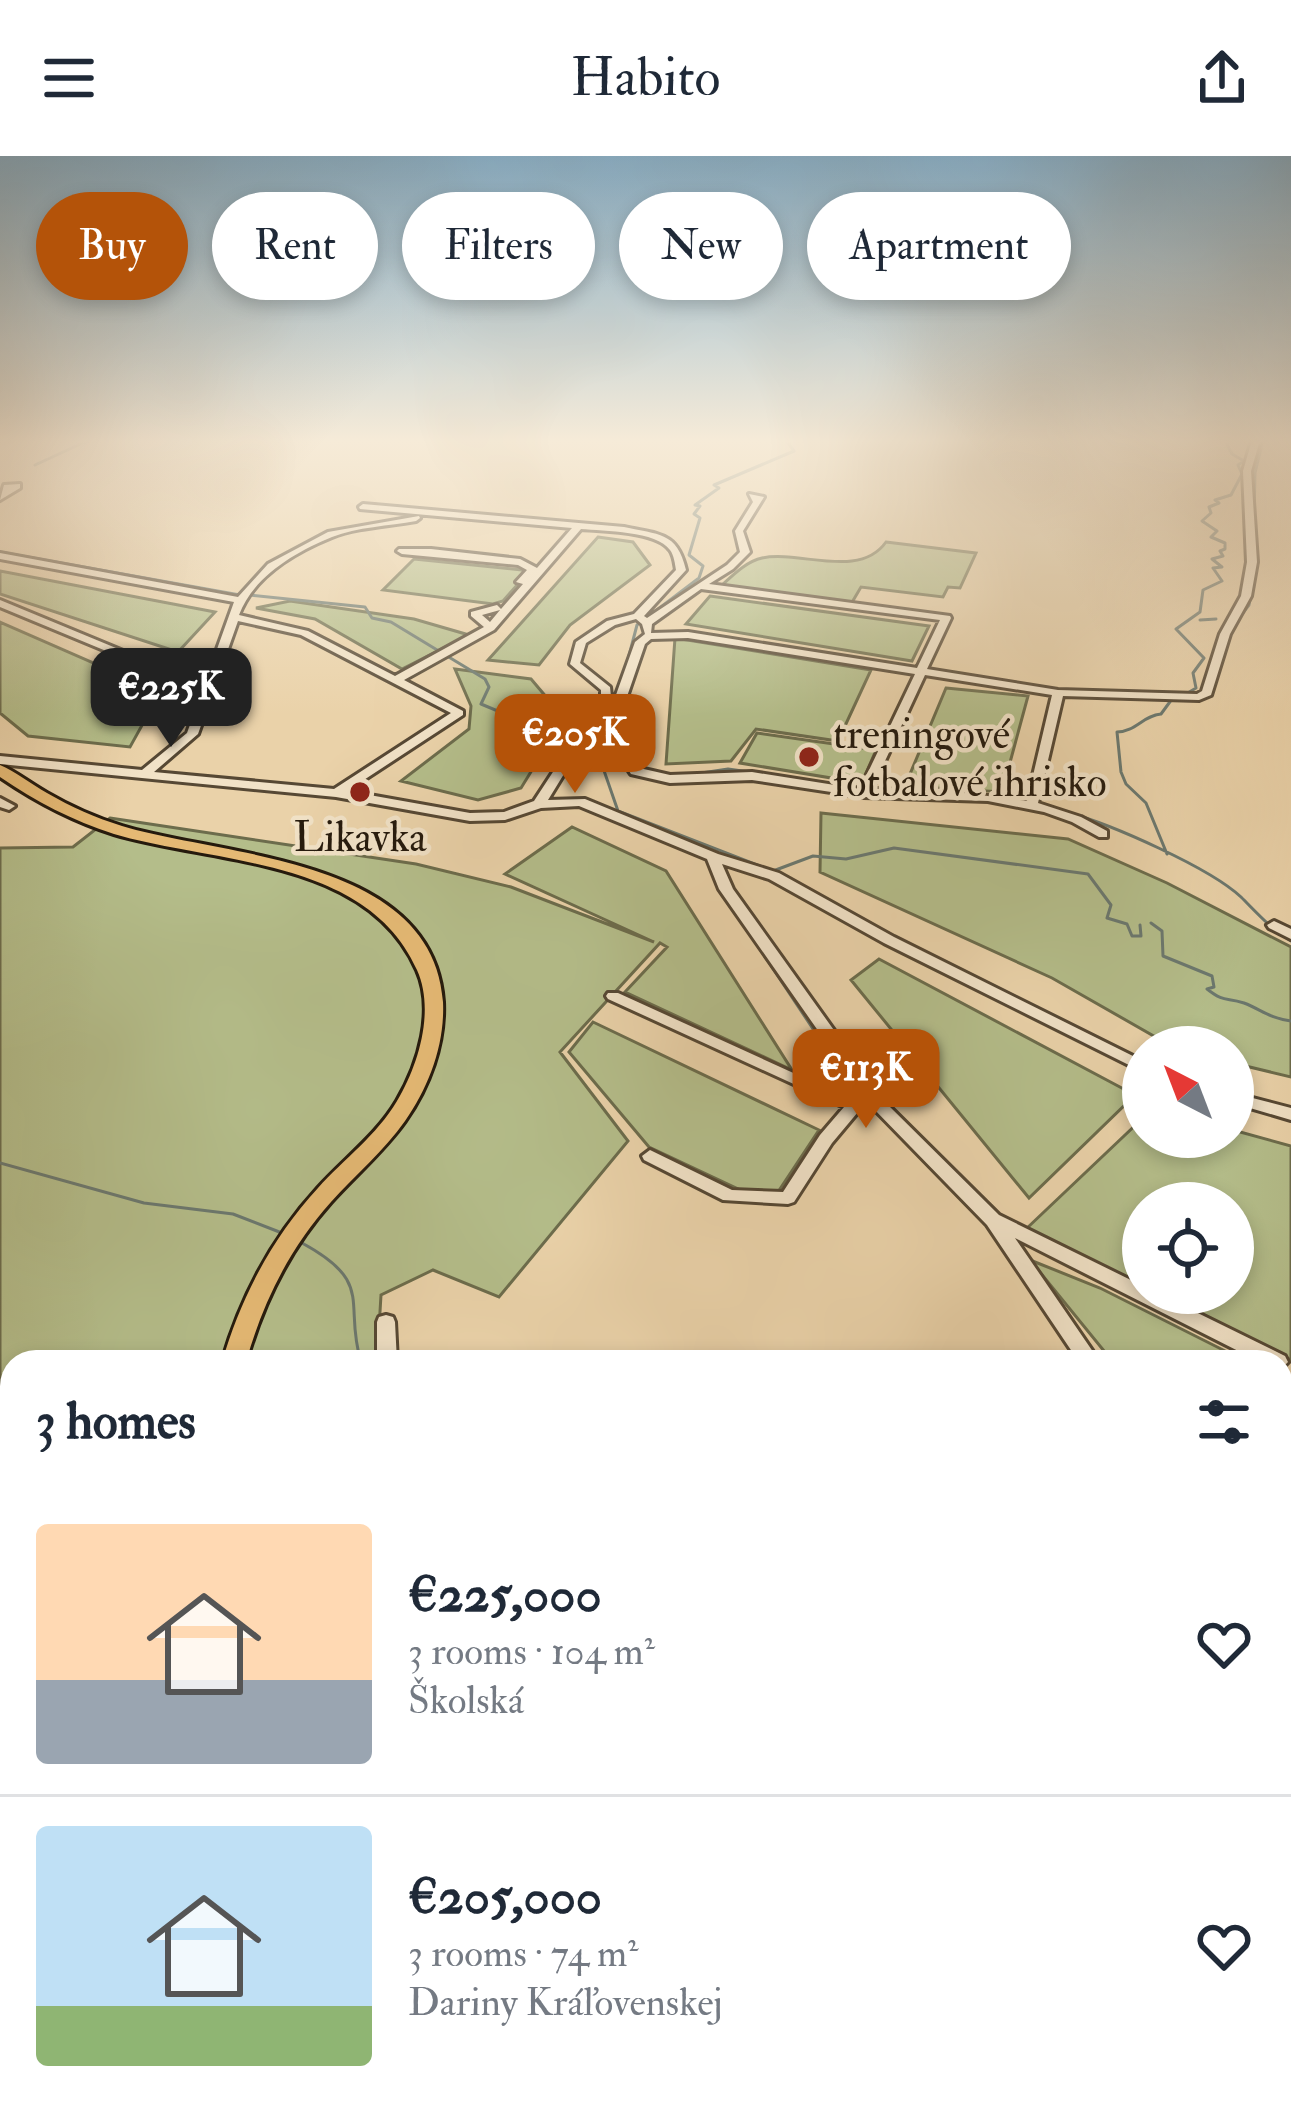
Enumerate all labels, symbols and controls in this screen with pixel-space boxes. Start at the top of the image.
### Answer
text: Habito [570,44,721,112]
icon: menu [36,45,102,111]
icon: share [1189,45,1255,111]
chip: Buy [36,192,188,300]
chip: Rent [212,192,378,300]
chip: Filters [402,192,595,300]
chip: New [619,192,783,300]
chip: Apartment [807,192,1071,300]
pin: €225K [87,648,255,750]
text: €225K [118,662,224,711]
pin: €205K [491,694,659,796]
text: €205K [522,708,628,757]
place label: treningové fotbalové ihrisko [833,709,1107,809]
marker: treningové fotbalové ihrisko [796,744,822,770]
marker: Likavka [347,779,373,805]
place label: Likavka [294,812,427,864]
north arrow [1122,1026,1254,1158]
map controls [1122,1026,1254,1314]
pin: €113K [782,1029,950,1131]
text: €113K [820,1043,912,1092]
button: locate [1122,1182,1254,1314]
icon: filters [1191,1389,1257,1455]
text: 3 homes [36,1390,196,1454]
text: €225,000 [408,1563,602,1627]
icon: home [132,1572,276,1716]
icon: heart [1191,1611,1257,1677]
text: 3 rooms · 104 m² [408,1627,655,1676]
text: Školská [408,1676,524,1725]
text: €205,000 [408,1865,602,1929]
icon: home [132,1874,276,2018]
icon: heart [1191,1913,1257,1979]
text: 3 rooms · 74 m² [408,1929,638,1978]
text: Dariny Kráľovenskej [408,1978,723,2027]

